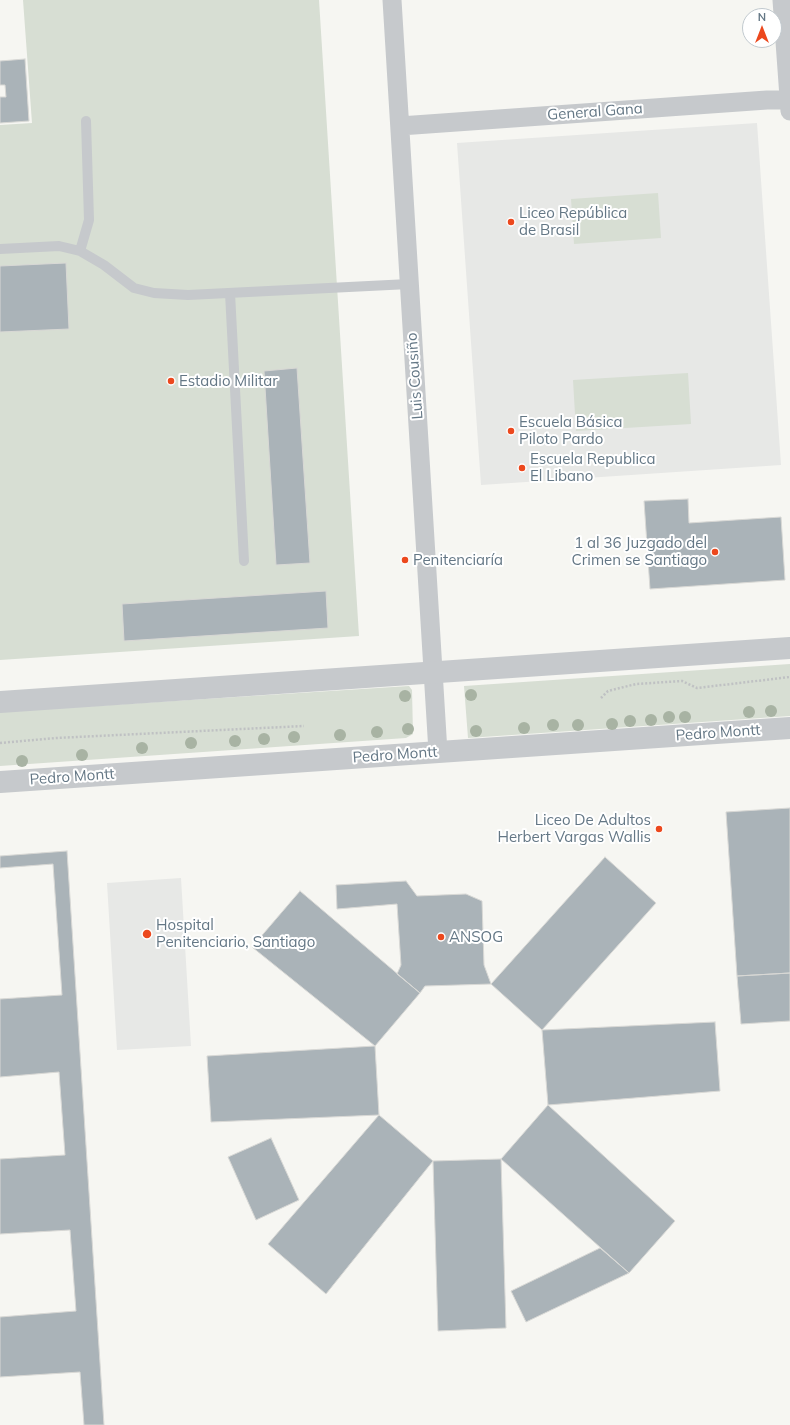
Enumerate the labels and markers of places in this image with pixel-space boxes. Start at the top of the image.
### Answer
place label: Liceo República de Brasil [519,204,627,239]
marker: Liceo República de Brasil [506,217,516,227]
place label: Estadio Militar [179,372,278,390]
marker: Estadio Militar [166,376,176,386]
place label: Escuela Básica Piloto Pardo [519,413,622,448]
marker: Escuela Básica Piloto Pardo [506,426,516,436]
place label: Escuela Republica El Libano [530,450,655,485]
marker: Escuela Republica El Libano [517,463,527,473]
place label: 1 al 36 Juzgado del Crimen se Santiago [572,534,707,569]
marker: 1 al 36 Juzgado del Crimen se Santiago [710,547,720,557]
place label: Penitenciaría [413,551,503,569]
marker: Penitenciaría [400,555,410,565]
place label: Liceo De Adultos Herbert Vargas Wallis [497,811,651,846]
marker: Liceo De Adultos Herbert Vargas Wallis [654,824,664,834]
place label: Hospital Penitenciario, Santiago [156,916,315,951]
marker: Hospital Penitenciario, Santiago [141,928,153,940]
place label: ANSOG [449,928,503,946]
marker: ANSOG [436,932,446,942]

